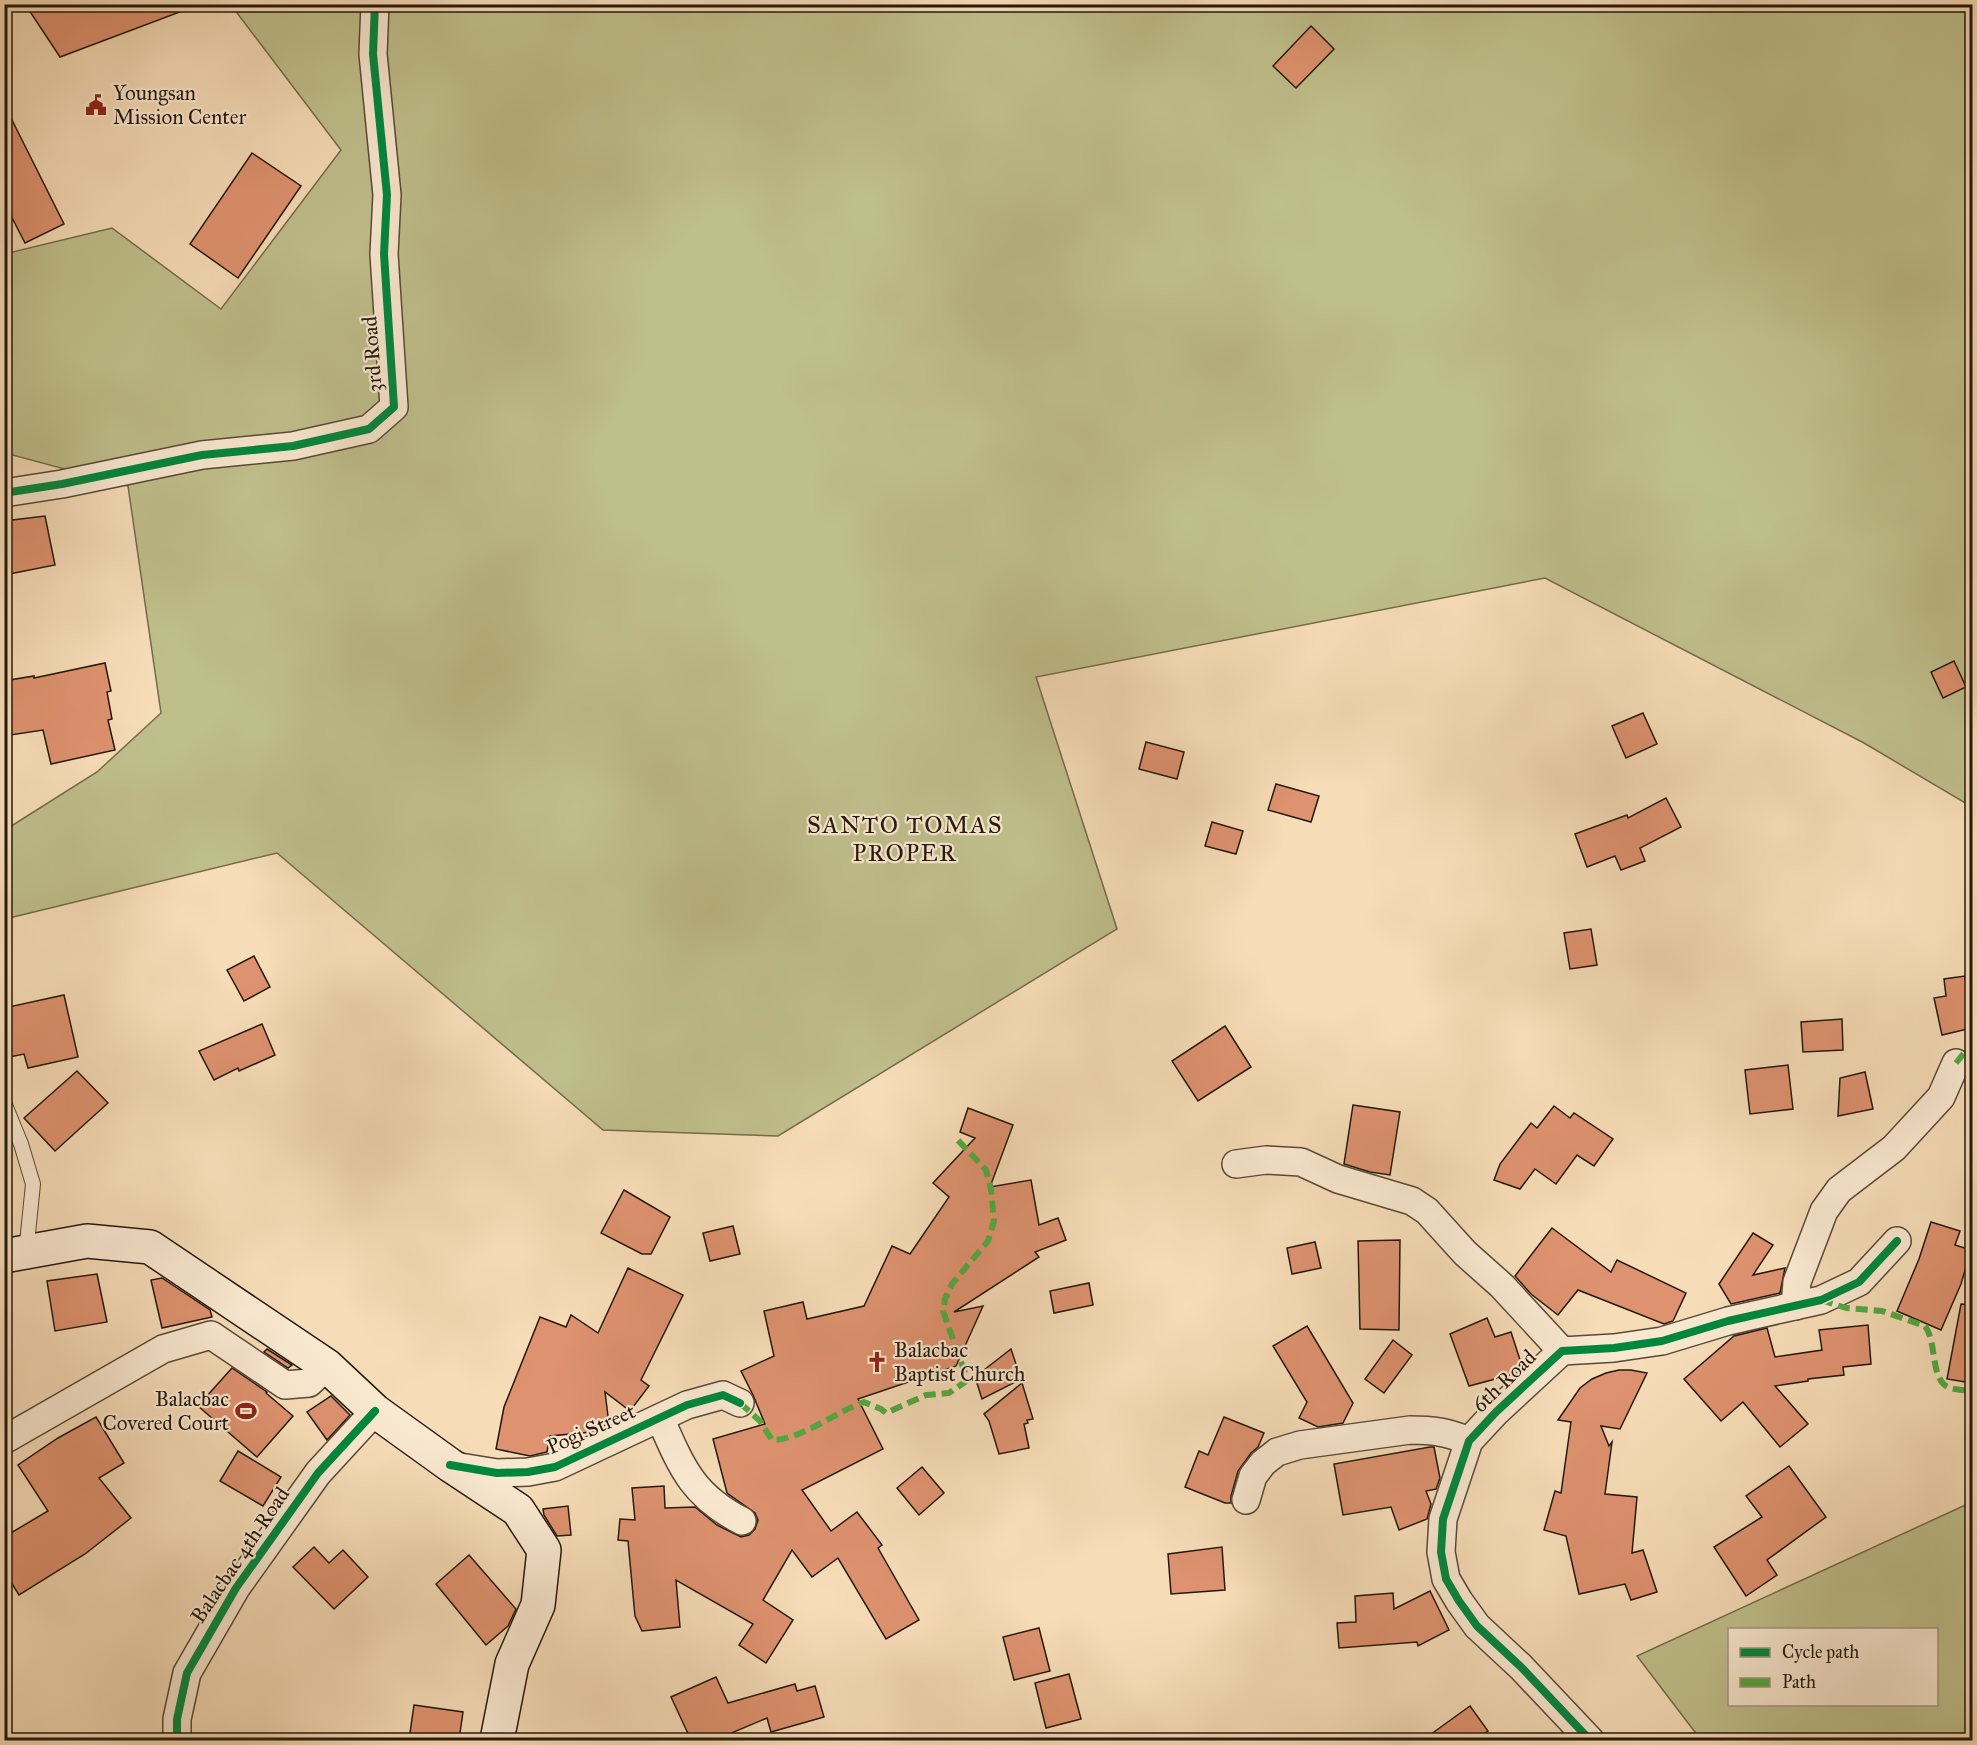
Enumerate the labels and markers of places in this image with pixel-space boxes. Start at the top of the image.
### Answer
place label: Youngsan Mission Center [113,80,247,130]
public building icon: Youngsan Mission Center [84,93,108,117]
place label: Balacbac Baptist Church [894,1337,1026,1387]
church icon: Balacbac Baptist Church [865,1350,889,1374]
place label: Balacbac Covered Court [102,1386,230,1436]
sports icon: Balacbac Covered Court [234,1399,258,1423]

